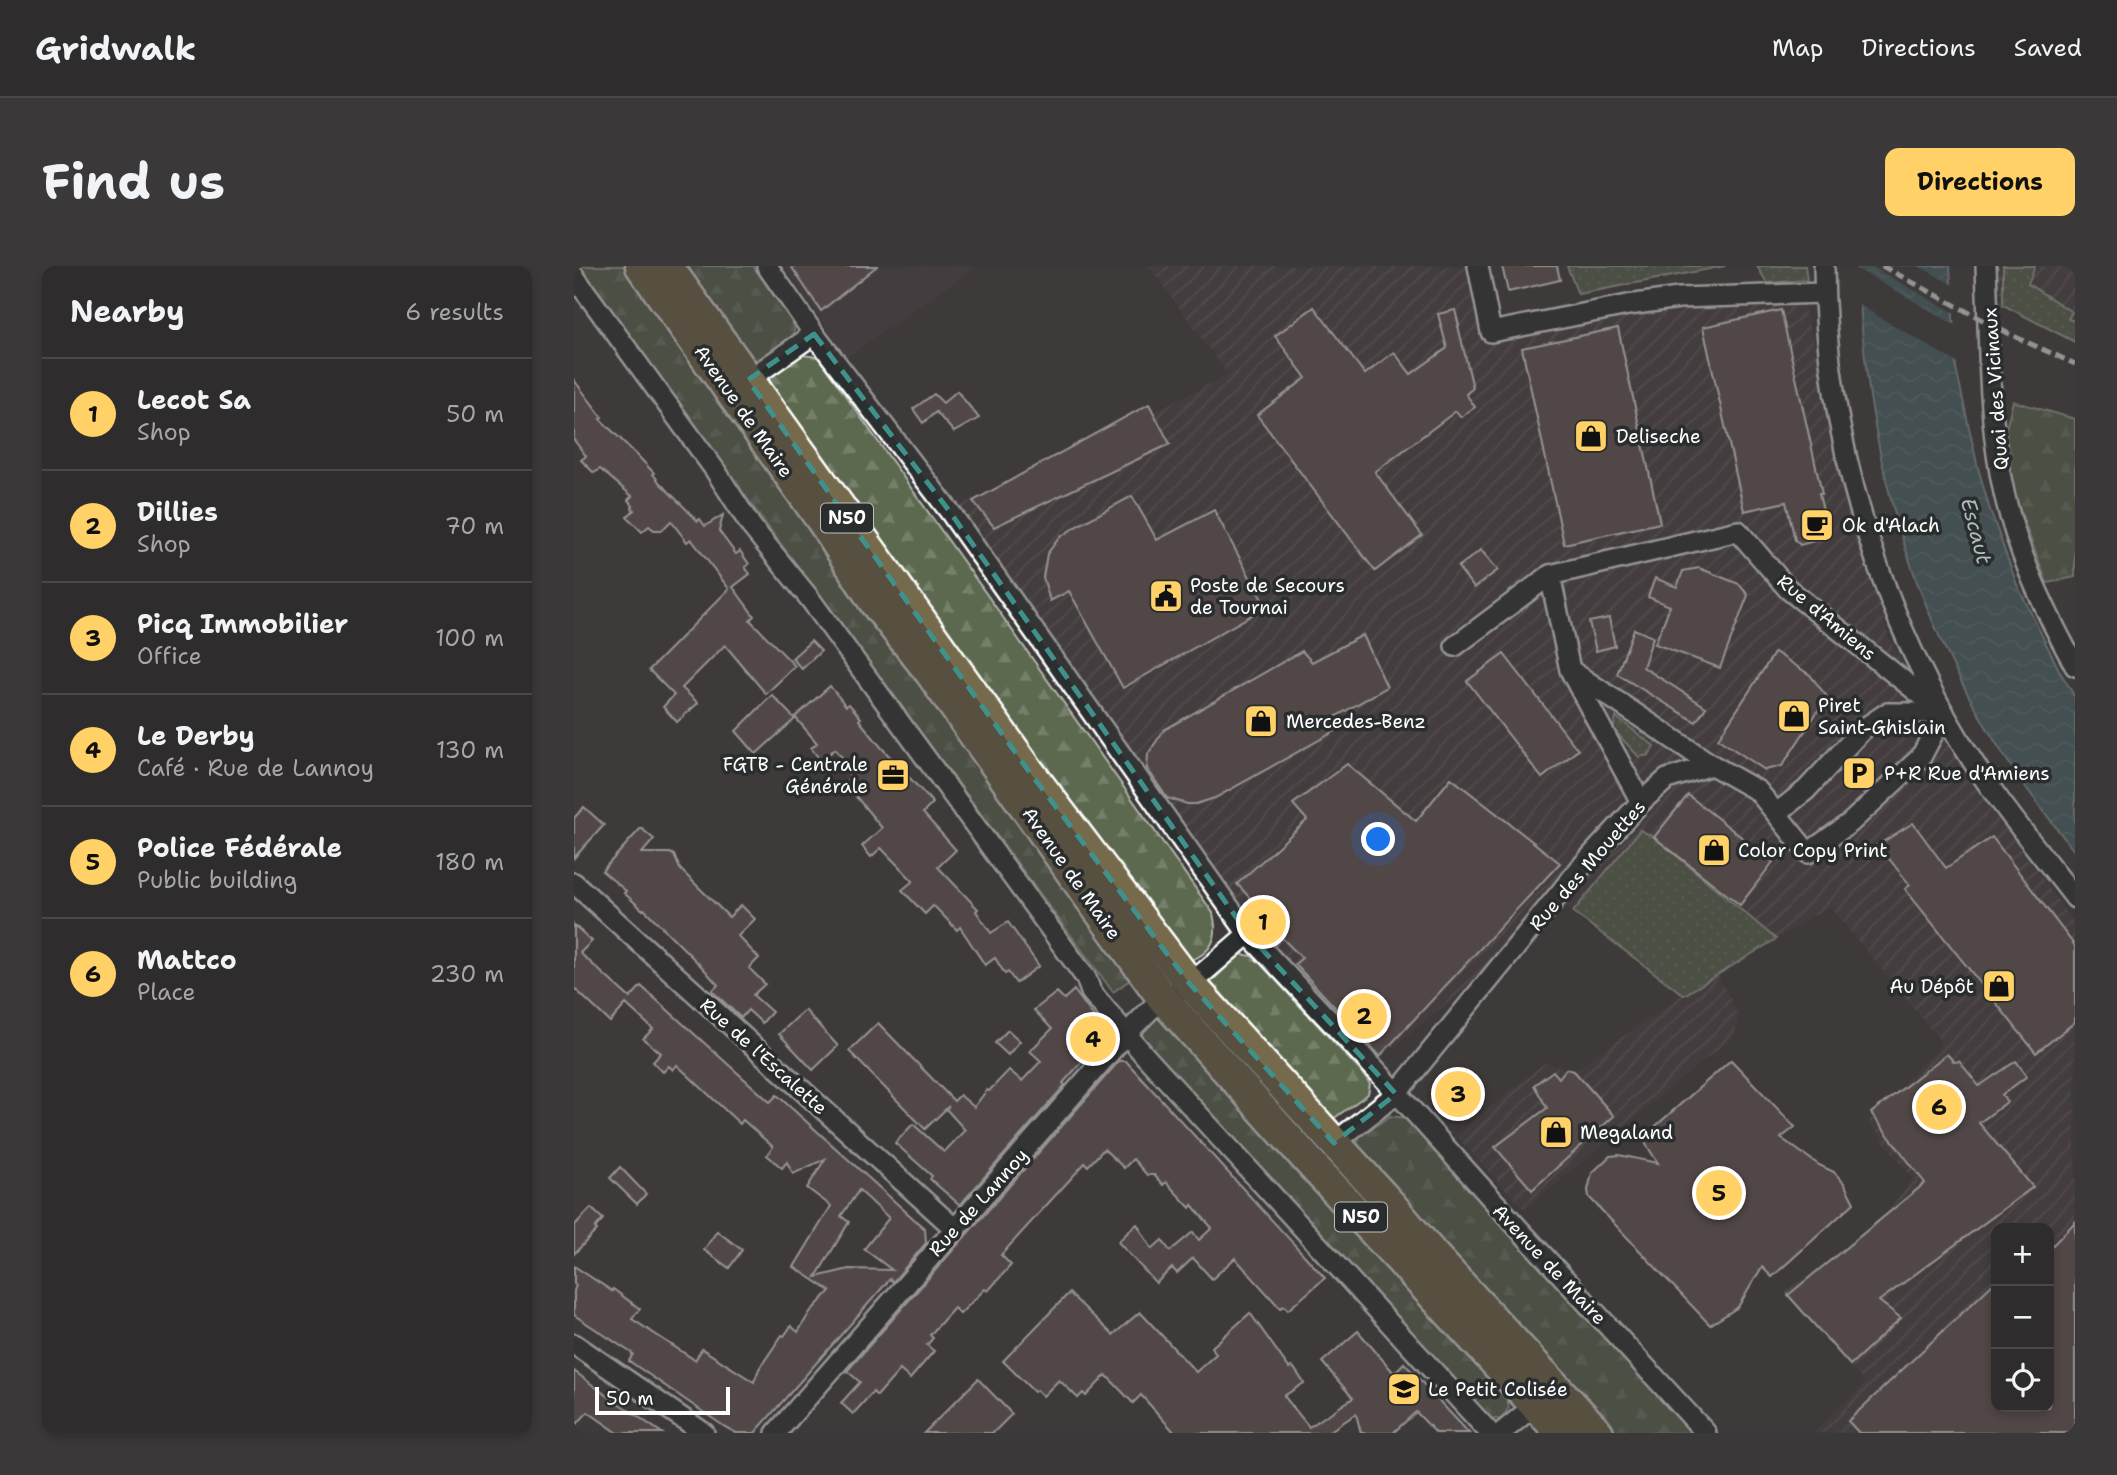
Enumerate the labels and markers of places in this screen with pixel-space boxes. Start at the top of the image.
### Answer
shop icon: Deliseche [1572,417,1610,455]
place label: Deliseche [1616,424,1701,449]
cafe icon: Ok d'Alach [1798,506,1836,544]
place label: Ok d'Alach [1842,513,1940,538]
place label: Poste de Secours de Tournai [1190,573,1345,620]
public building icon: Poste de Secours de Tournai [1147,577,1185,615]
place label: Piret Saint-Ghislain [1818,693,1946,740]
shop icon: Piret Saint-Ghislain [1775,697,1813,735]
shop icon: Mercedes-Benz [1242,702,1280,740]
place label: Mercedes-Benz [1286,709,1426,734]
place label: FGTB - Centrale Générale [723,752,868,799]
parking icon: P+R Rue d'Amiens [1840,754,1878,792]
office icon: FGTB - Centrale Générale [874,756,912,794]
place label: P+R Rue d'Amiens [1884,761,2050,786]
shop icon: Color Copy Print [1695,831,1733,869]
place label: Color Copy Print [1738,838,1888,863]
pin: 1 [1240,896,1286,948]
shop icon: Au Dépôt [1980,967,2018,1005]
place label: Au Dépôt [1889,974,1974,999]
pin: 2 [1341,990,1387,1042]
pin: 4 [1070,1013,1116,1065]
pin: 3 [1435,1068,1481,1120]
pin: 6 [1916,1081,1962,1133]
shop icon: Megaland [1537,1113,1575,1151]
place label: Megaland [1580,1120,1673,1145]
pin: 5 [1696,1167,1742,1219]
school or university icon: Le Petit Colisée [1385,1370,1423,1408]
place label: Le Petit Colisée [1428,1377,1568,1402]

